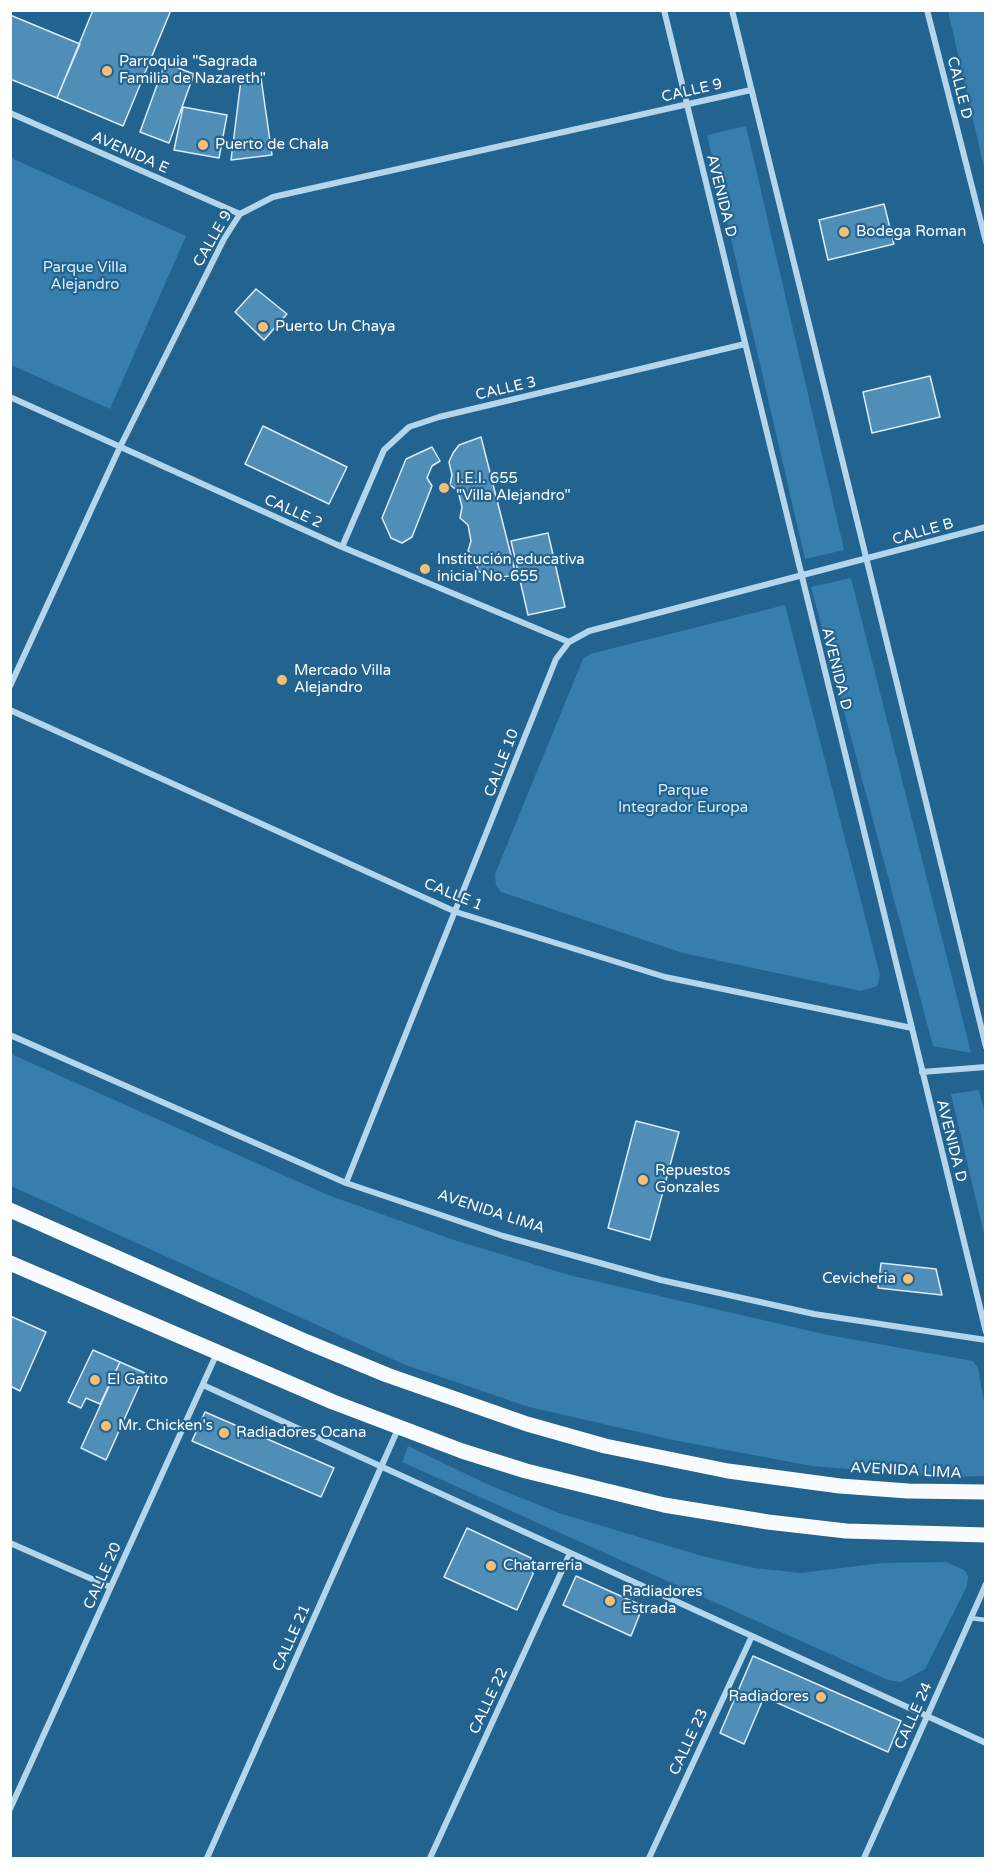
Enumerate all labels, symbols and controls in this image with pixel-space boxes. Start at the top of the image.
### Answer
place label: Parroquia "Sagrada Familia de Nazareth" [119,53,266,88]
street label: CALLE D [943,55,975,121]
marker: Parroquia "Sagrada Familia de Nazareth" [100,64,114,78]
street label: CALLE 9 [660,75,724,107]
street label: AVENIDA E [89,128,171,178]
place label: Puerto de Chala [215,136,329,154]
marker: Puerto de Chala [196,138,210,152]
street label: AVENIDA D [702,153,740,239]
street label: CALLE 9 [190,208,236,270]
place label: Bodega Roman [856,223,966,241]
marker: Bodega Roman [837,225,851,239]
park label: Parque Villa Alejandro [43,259,127,294]
place label: Puerto Un Chaya [275,318,395,336]
marker: Puerto Un Chaya [256,320,270,334]
street label: CALLE 3 [474,373,538,405]
place label: I.E.I. 655 "Villa Alejandro" [456,470,571,505]
marker: I.E.I. 655 "Villa Alejandro" [437,481,451,495]
street label: CALLE 2 [261,491,325,533]
street label: CALLE B [890,515,956,549]
place label: Institución educativa inicial No. 655 [437,551,585,586]
marker: Institución educativa inicial No. 655 [418,562,432,576]
street label: AVENIDA D [817,626,855,712]
place label: Mercado Villa Alejandro [294,662,391,697]
marker: Mercado Villa Alejandro [275,673,289,687]
street label: CALLE 10 [481,727,523,799]
park label: Parque Integrador Europa [618,782,748,817]
street label: CALLE 1 [421,875,485,915]
street label: AVENIDA D [932,1098,970,1184]
place label: Repuestos Gonzales [655,1162,730,1197]
marker: Repuestos Gonzales [636,1173,650,1187]
street label: AVENIDA LIMA [435,1186,547,1238]
place label: Cevicheria [822,1270,896,1288]
marker: Cevicheria [901,1272,915,1286]
place label: El Gatito [107,1371,168,1389]
marker: El Gatito [88,1373,102,1387]
place label: Mr. Chicken's [118,1417,213,1435]
marker: Mr. Chicken's [99,1419,113,1433]
place label: Radiadores Ocana [236,1424,366,1442]
marker: Radiadores Ocana [217,1426,231,1440]
street label: AVENIDA LIMA [850,1459,962,1483]
street label: CALLE 20 [80,1540,126,1612]
place label: Chatarreria [503,1557,583,1575]
marker: Chatarreria [484,1559,498,1573]
place label: Radiadores Estrada [622,1583,703,1618]
marker: Radiadores Estrada [603,1594,617,1608]
street label: CALLE 21 [269,1602,315,1674]
street label: CALLE 22 [466,1665,512,1737]
street label: CALLE 24 [891,1680,937,1752]
place label: Radiadores [728,1688,809,1706]
marker: Radiadores [814,1690,828,1704]
street label: CALLE 23 [666,1706,712,1778]

